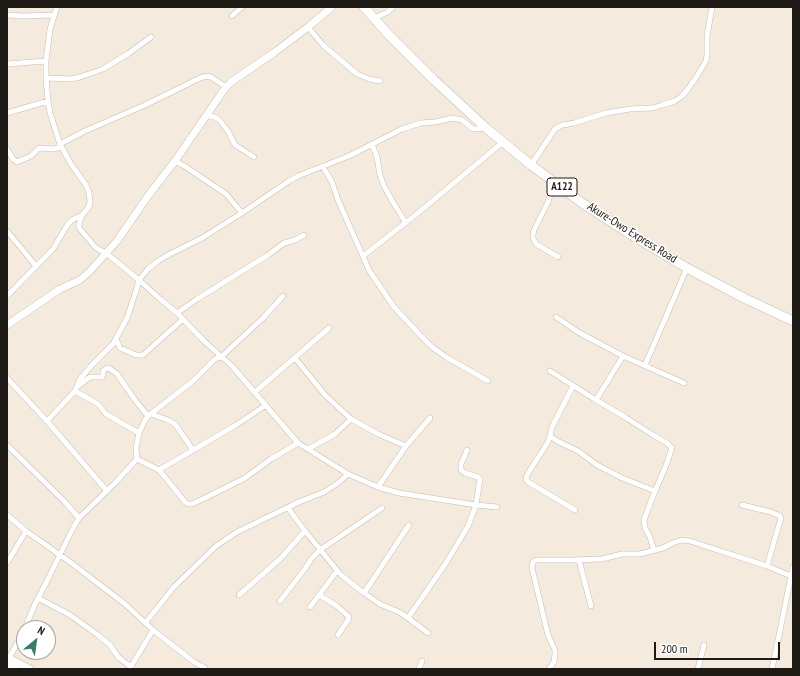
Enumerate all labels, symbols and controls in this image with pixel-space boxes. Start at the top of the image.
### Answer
road number: A122 [547,178,577,196]
street label: Akure-Owo Express Road [584,200,680,266]
north arrow [16,620,56,660]
text: N [35,623,47,638]
scale bar [656,634,782,660]
text: 200 m [661,641,688,656]

